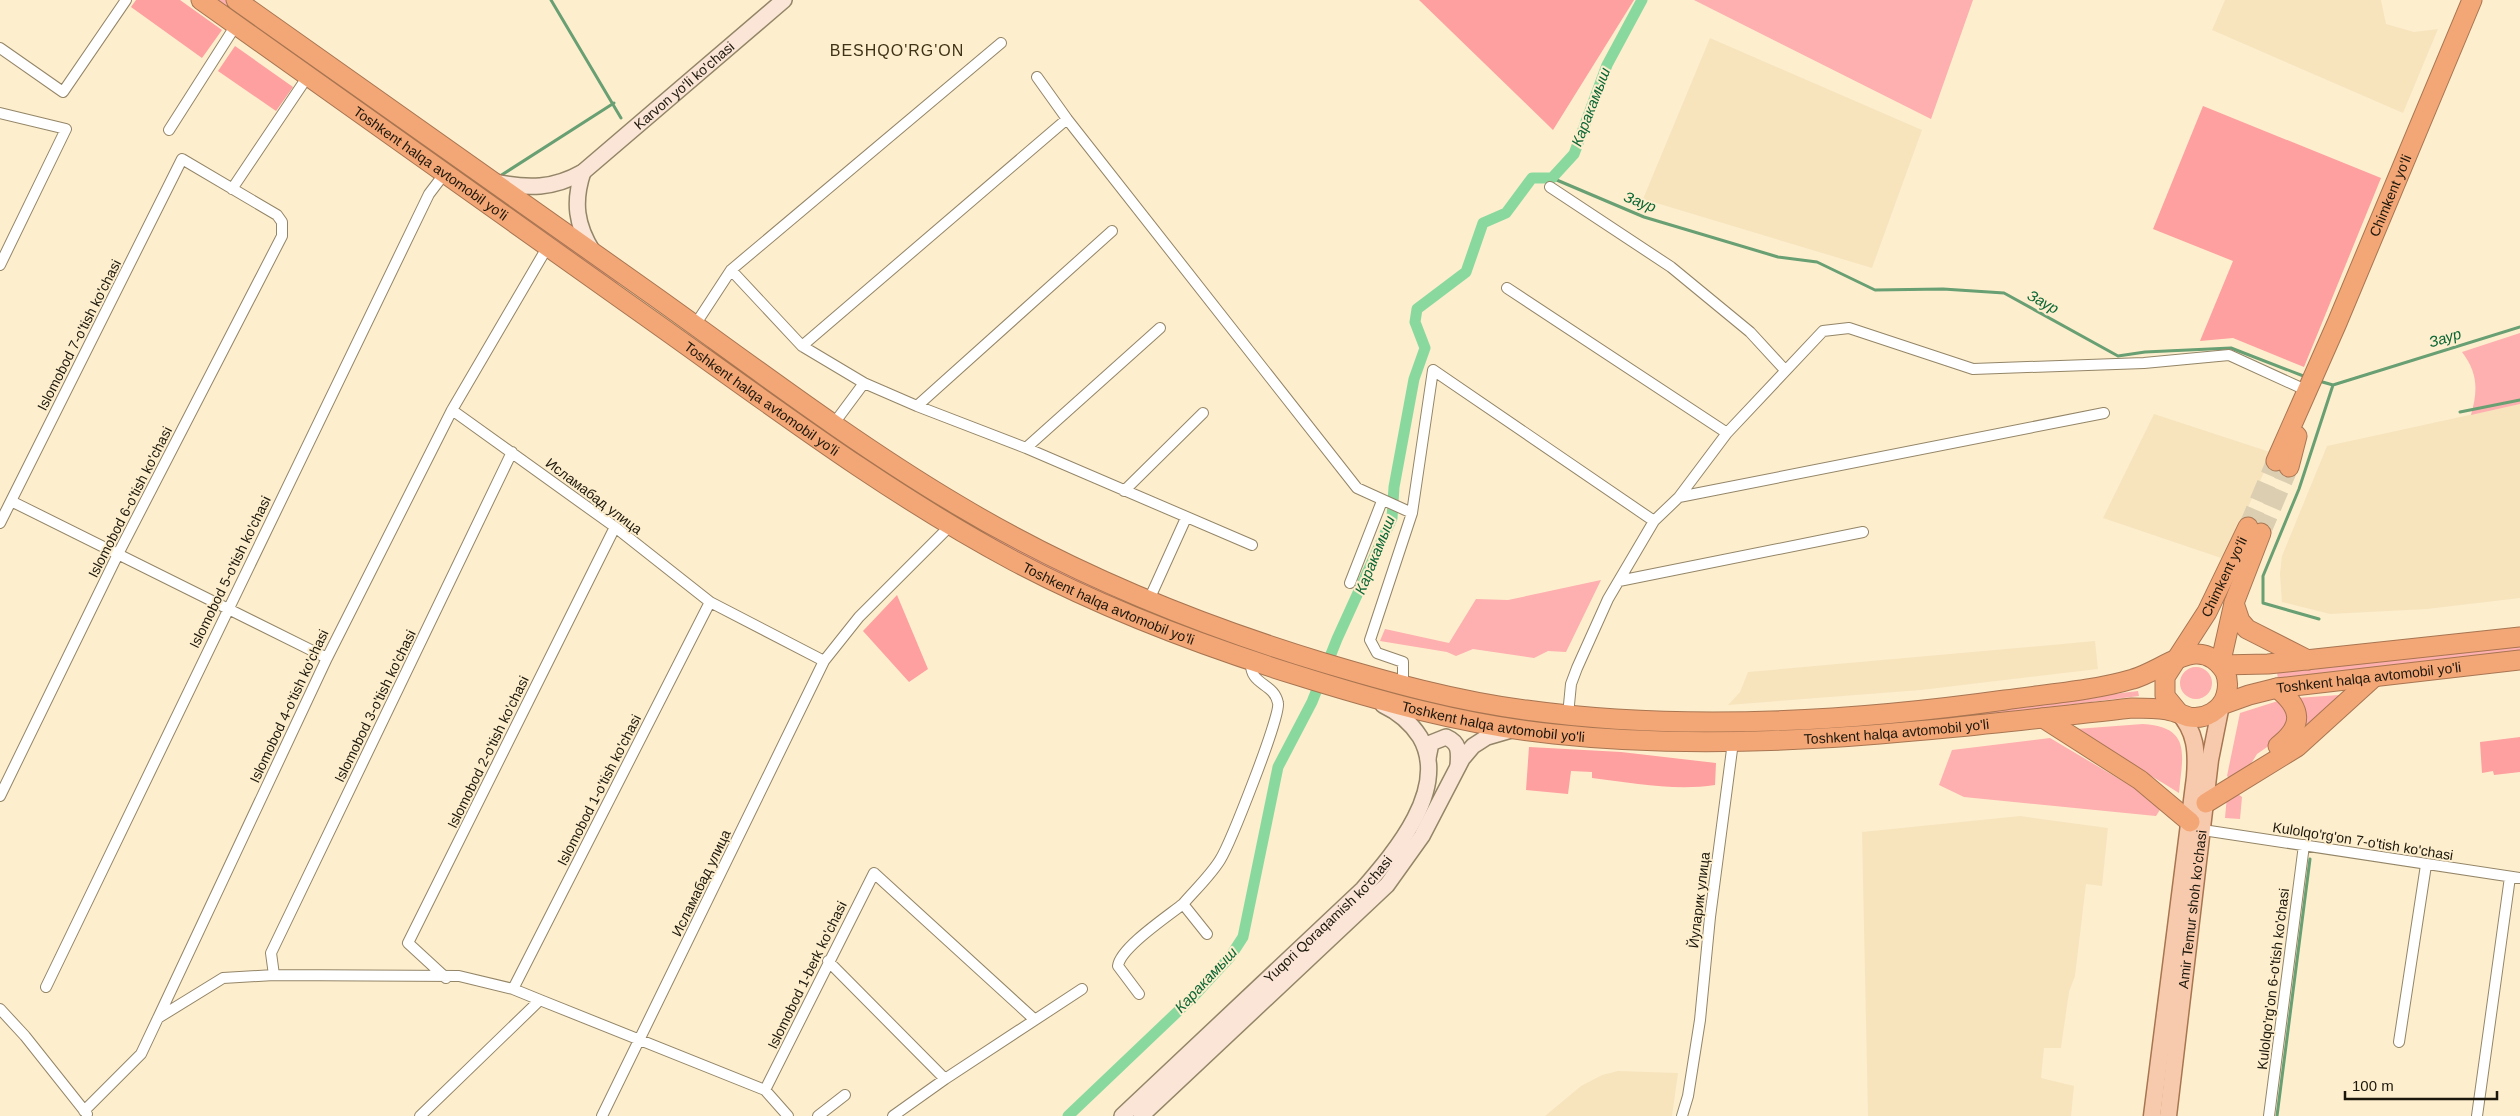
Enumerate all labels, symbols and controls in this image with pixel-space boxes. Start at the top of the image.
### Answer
street label: Karvon yo‘li ko'chasi [631,38,737,133]
district label: BESHQO'RG'ON [830,42,964,59]
water label: Каракамыш [1568,64,1614,149]
street label: Toshkent halqa avtomobil yo'li [350,103,511,224]
street label: Chimkent yo‘li [2366,152,2414,239]
water label: Заур [1622,188,1659,215]
street label: Islomobod 7-o'tish ko'chasi [34,257,124,413]
water label: Заур [2025,286,2062,317]
water label: Заур [2427,325,2463,350]
street label: Toshkent halqa avtomobil yo'li [681,338,842,459]
street label: Islomobod 6-o'tish ko'chasi [85,424,175,580]
street label: Исламабад улица [543,455,645,538]
street label: Islomobod 5-o'tish ko'chasi [186,493,274,651]
water label: Каракамыш [1351,513,1398,597]
street label: Chimkent yo‘li [2198,534,2250,620]
street label: Toshkent halqa avtomobil yo'li [1020,559,1197,648]
street label: Islomobod 4-o'tish ko'chasi [246,627,332,785]
street label: Islomobod 3-o'tish ko'chasi [331,627,419,785]
street label: Toshkent halqa avtomobil yo'li [2276,659,2462,696]
street label: Islomobod 2-o'tish ko'chasi [444,673,532,831]
street label: Toshkent halqa avtomobil yo'li [1400,698,1586,745]
street label: Islomobod 1-o'tish ko'chasi [554,712,644,868]
street label: Toshkent halqa avtomobil yo'li [1803,716,1990,747]
street label: Kulolqo'rg'on 7-o'tish ko'chasi [2272,819,2454,863]
street label: Исламабад улица [668,827,734,939]
street label: Amir Temur shoh ko'chasi [2175,829,2210,990]
street label: Йуларик улица [1684,851,1713,949]
street label: Yuqori Qoraqamish ko'chasi [1261,853,1395,986]
street label: Kulolqo'rg'on 6-o'tish ko'chasi [2254,887,2292,1071]
street label: Islomobod 1-berk ko'chasi [764,899,850,1051]
water label: Каракамыш [1171,943,1241,1016]
scale bar [2345,1068,2498,1100]
text: 100 m [2352,1077,2394,1094]

